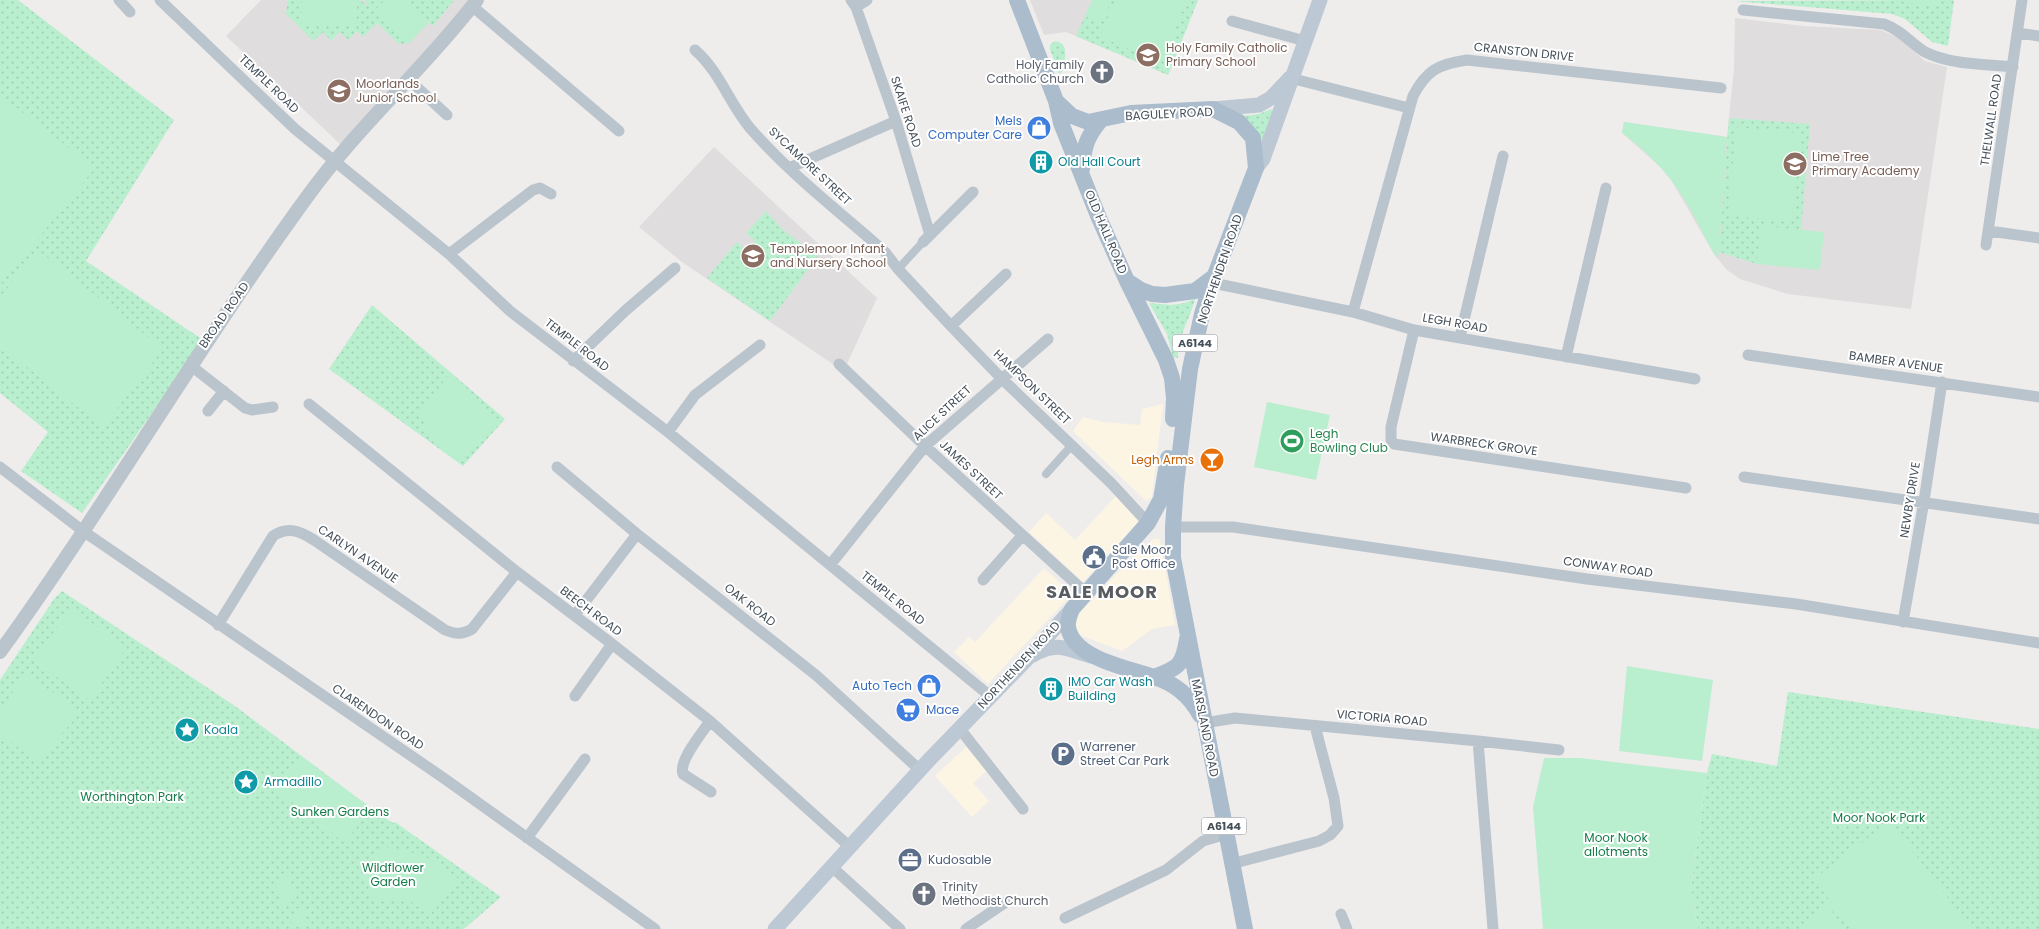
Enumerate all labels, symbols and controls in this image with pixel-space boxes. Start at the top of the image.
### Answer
street label: CRANSTON DRIVE [1473,38,1575,65]
place label: Holy Family Catholic Primary School [1166,39,1288,70]
school or university icon: Holy Family Catholic Primary School [1135,42,1161,68]
street label: TEMPLE ROAD [235,51,303,117]
place label: Holy Family Catholic Church [986,56,1084,87]
church icon: Holy Family Catholic Church [1089,59,1115,85]
street label: THELWALL ROAD [1976,73,2005,167]
street label: SKAIFE ROAD [887,74,926,150]
place label: Moorlands Junior School [356,75,436,106]
school or university icon: Moorlands Junior School [326,78,352,104]
street label: BAGULEY ROAD [1125,103,1213,124]
place label: Mels Computer Care [928,112,1022,143]
shop icon: Mels Computer Care [1026,115,1052,141]
street label: SYCAMORE STREET [765,123,856,209]
place label: Lime Tree Primary Academy [1812,148,1920,179]
building icon: Old Hall Court [1028,149,1054,175]
school or university icon: Lime Tree Primary Academy [1782,151,1808,177]
place label: Old Hall Court [1058,153,1141,170]
street label: OLD HALL ROAD [1081,187,1132,276]
street label: NORTHENDEN ROAD [1193,212,1246,326]
place label: Templemoor Infant and Nursery School [770,240,886,271]
school or university icon: Templemoor Infant and Nursery School [740,243,766,269]
street label: BROAD ROAD [194,278,253,351]
street label: LEGH ROAD [1421,308,1489,337]
street label: TEMPLE ROAD [541,314,613,375]
road number: A6144 [1172,334,1218,352]
street label: HAMPSON STREET [990,345,1075,428]
street label: BAMBER AVENUE [1848,346,1944,377]
street label: ALICE STREET [909,381,975,444]
place label: Legh Bowling Club [1310,425,1388,456]
sports icon: Legh Bowling Club [1279,428,1305,454]
street label: WARBRECK GROVE [1429,428,1539,459]
street label: JAMES STREET [936,436,1007,504]
bar icon: Legh Arms [1199,447,1225,473]
place label: Legh Arms [1131,451,1194,468]
street label: NEWBY DRIVE [1895,461,1924,539]
street label: CARLYN AVENUE [315,520,402,587]
place label: Sale Moor Post Office [1112,541,1175,572]
public building icon: Sale Moor Post Office [1081,544,1107,570]
street label: CONWAY ROAD [1562,552,1654,581]
street label: TEMPLE ROAD [858,567,929,629]
street label: OAK ROAD [721,579,780,630]
district label: SALE MOOR [1046,579,1158,604]
street label: BEECH ROAD [557,582,626,640]
street label: NORTHENDEN ROAD [973,617,1064,712]
shop icon: Auto Tech [916,673,942,699]
place label: IMO Car Wash Building [1068,673,1153,704]
building icon: IMO Car Wash Building [1038,676,1064,702]
place label: Auto Tech [852,677,912,694]
street label: MARSLAND ROAD [1188,677,1223,778]
street label: CLARENDON ROAD [329,680,428,754]
supermarket icon: Mace [895,697,921,723]
place label: Mace [926,701,959,718]
street label: VICTORIA ROAD [1336,705,1428,730]
place icon: Koala [174,717,200,743]
place label: Koala [204,721,238,738]
place label: Warrener Street Car Park [1080,738,1170,769]
parking icon: Warrener Street Car Park [1050,741,1076,767]
place icon: Armadillo [233,769,259,795]
place label: Armadillo [264,773,322,790]
park label: Worthington Park [80,788,184,805]
park label: Sunken Gardens [291,803,389,820]
park label: Moor Nook Park [1833,809,1926,826]
road number: A6144 [1202,818,1246,834]
park label: Moor Nook allotments [1584,829,1648,860]
office icon: Kudosable [897,847,923,873]
place label: Kudosable [928,851,992,868]
park label: Wildflower Garden [362,859,425,890]
place label: Trinity Methodist Church [942,878,1048,909]
church icon: Trinity Methodist Church [911,881,937,907]

